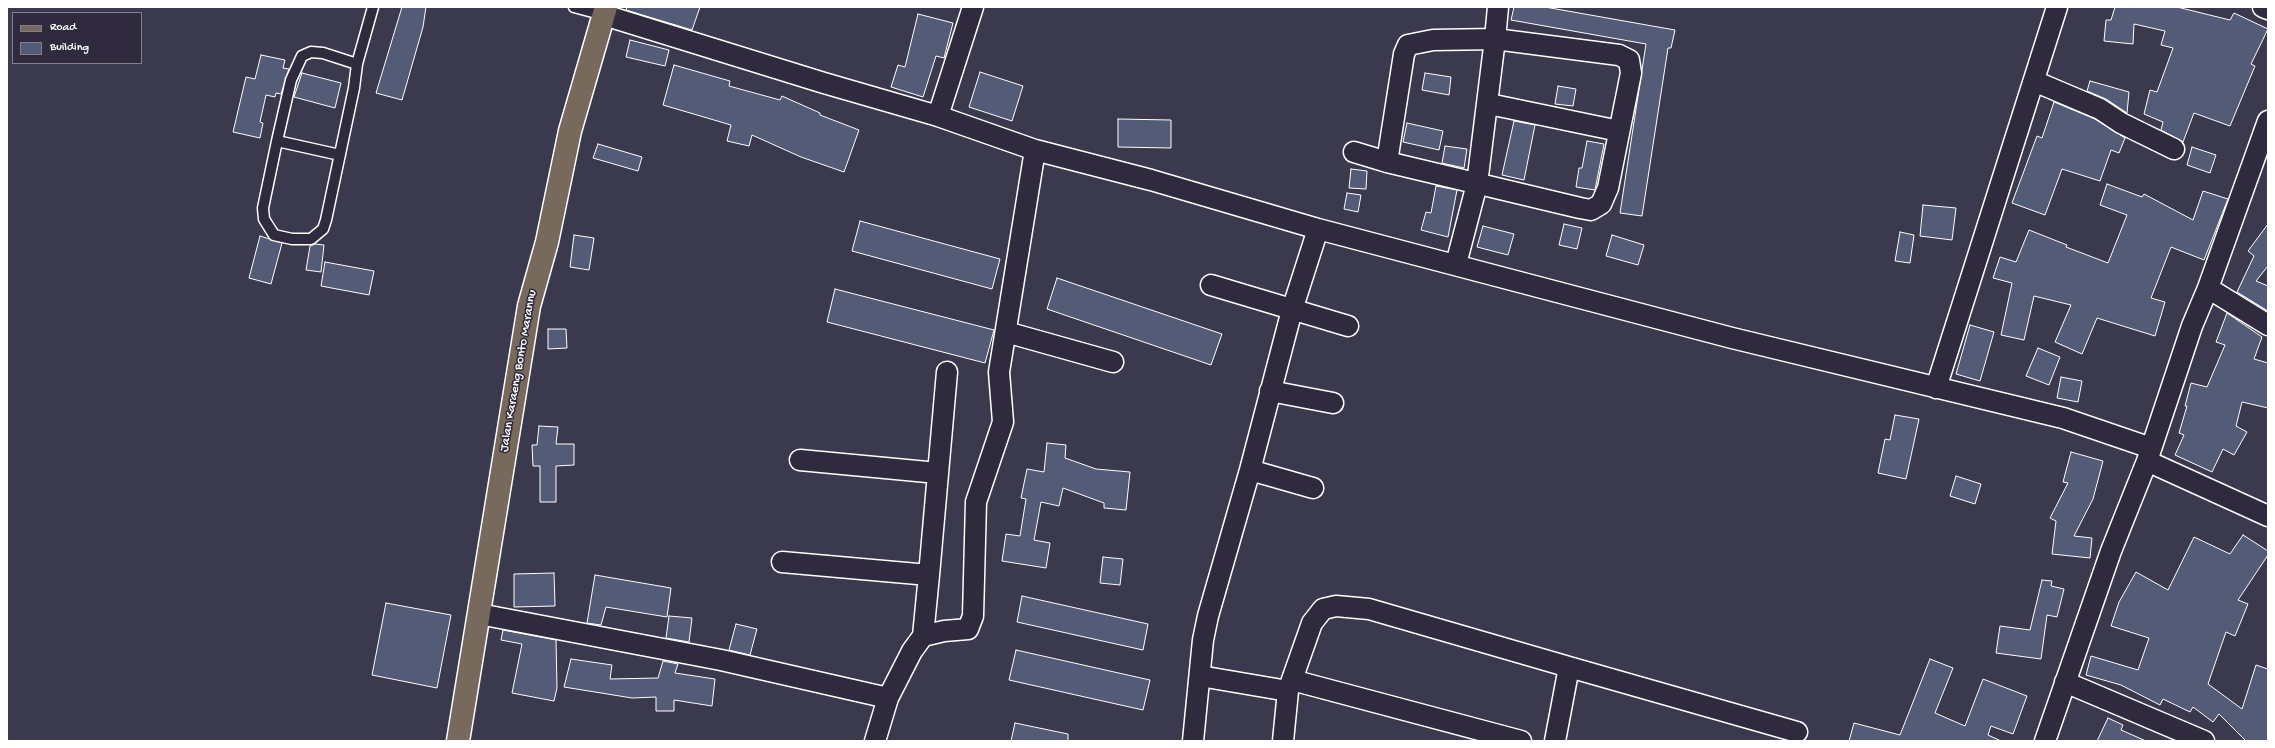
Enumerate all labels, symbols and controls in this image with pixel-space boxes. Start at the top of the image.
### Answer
legend [12,12,142,64]
text: Road [50,21,76,35]
text: Building [50,41,89,55]
street label: Jalan Karaeng Bonto Marannu [497,289,541,453]

